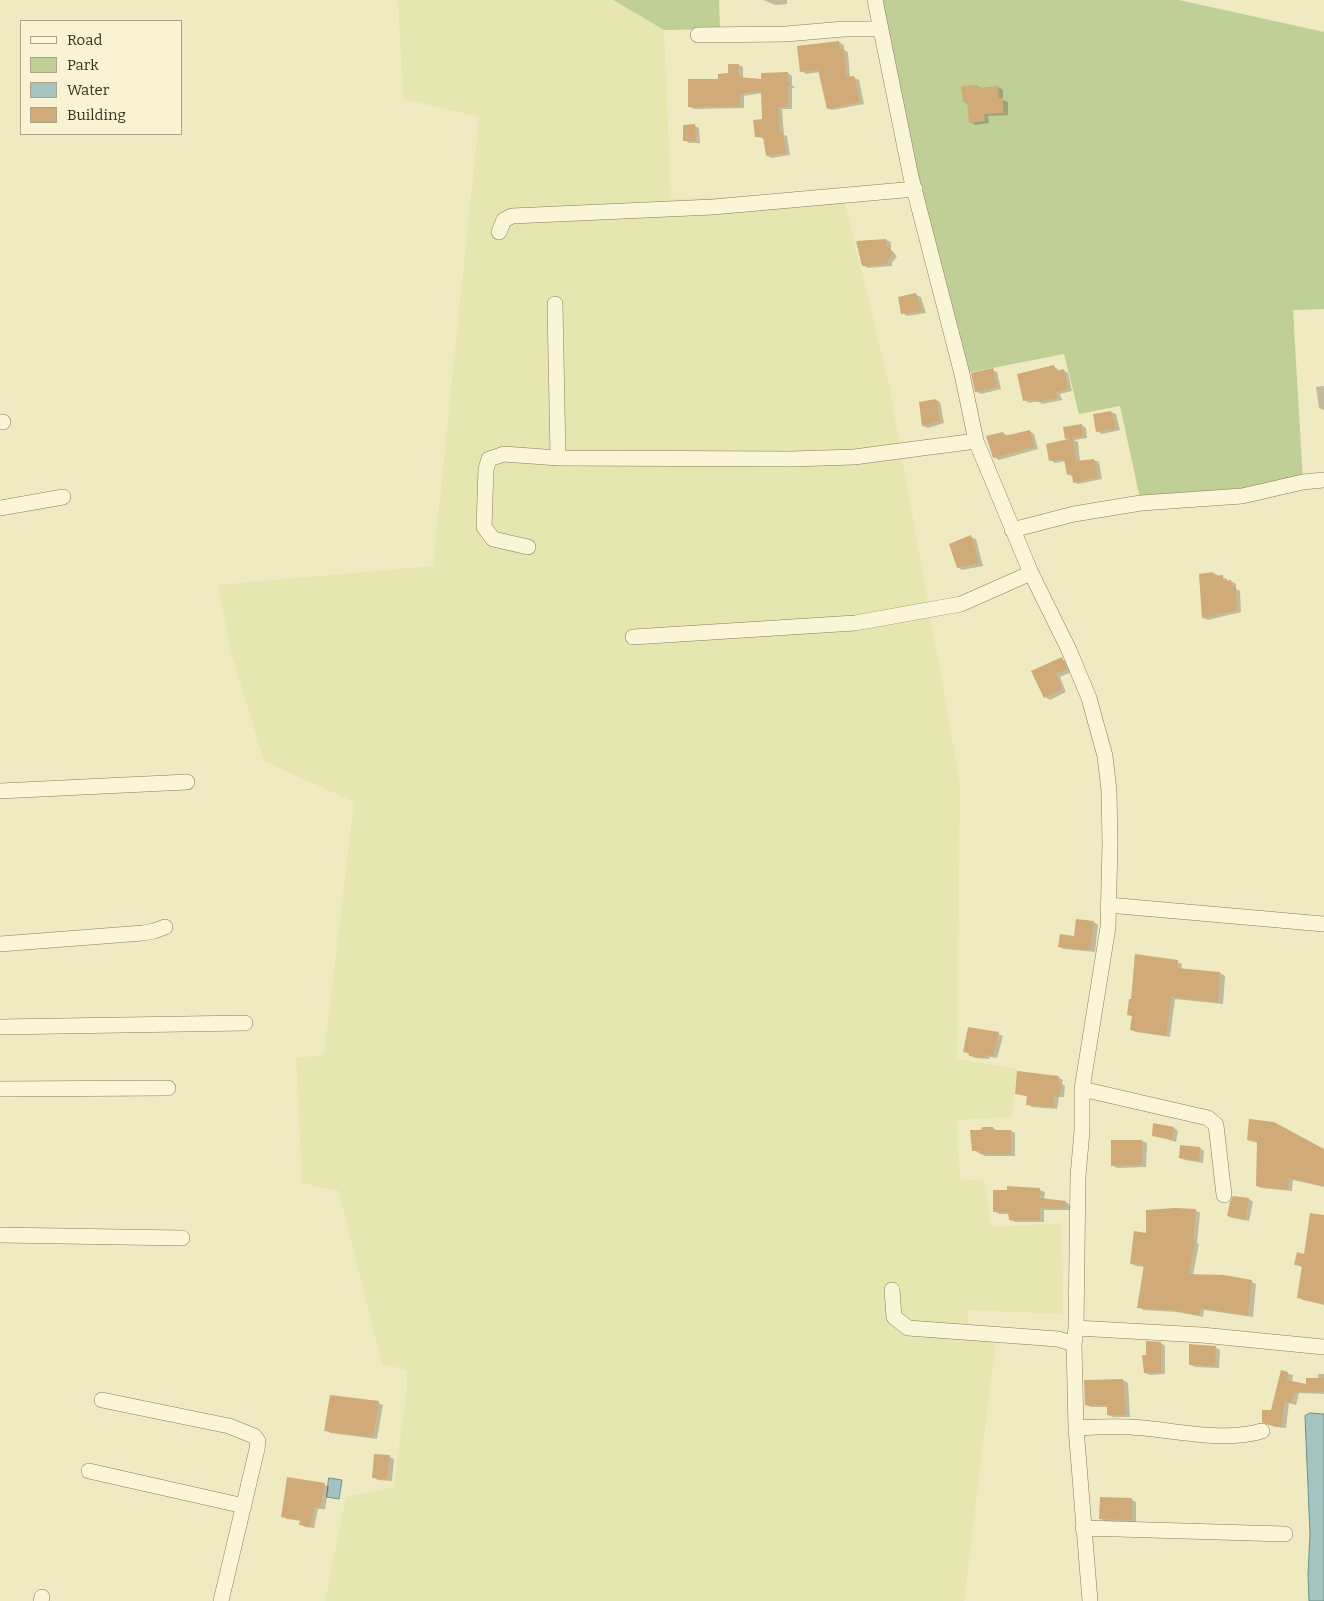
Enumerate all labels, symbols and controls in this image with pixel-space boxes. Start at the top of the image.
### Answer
legend [20,20,182,135]
text: Road [67,31,102,49]
text: Park [67,56,99,74]
text: Water [67,81,109,99]
text: Building [67,106,126,124]

